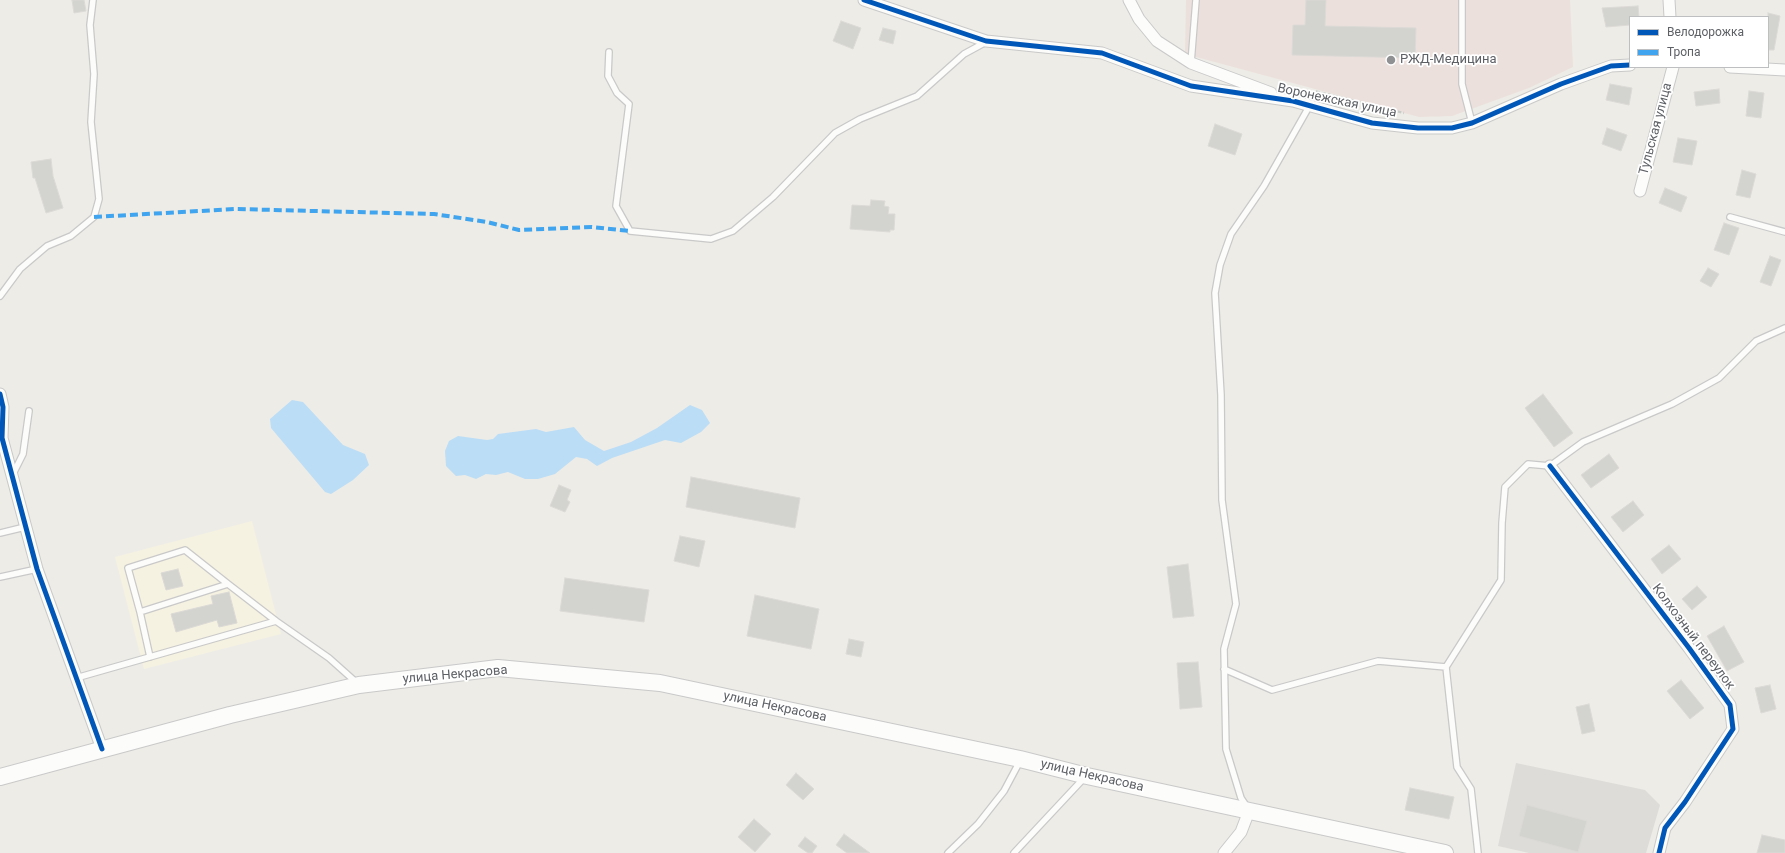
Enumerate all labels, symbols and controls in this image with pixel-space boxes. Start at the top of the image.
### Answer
legend [1629,16,1769,68]
text: Велодорожка [1667,25,1744,39]
text: Тропа [1667,45,1701,59]
place label: РЖД-Медицина [1400,52,1497,68]
marker: РЖД-Медицина [1385,54,1397,66]
street label: Воронежская улица [1276,81,1398,121]
street label: Тульская улица [1636,81,1676,177]
street label: Колхозный переулок [1648,581,1738,693]
street label: улица Некрасова [402,663,508,687]
street label: улица Некрасова [722,688,828,726]
street label: улица Некрасова [1039,757,1145,795]

